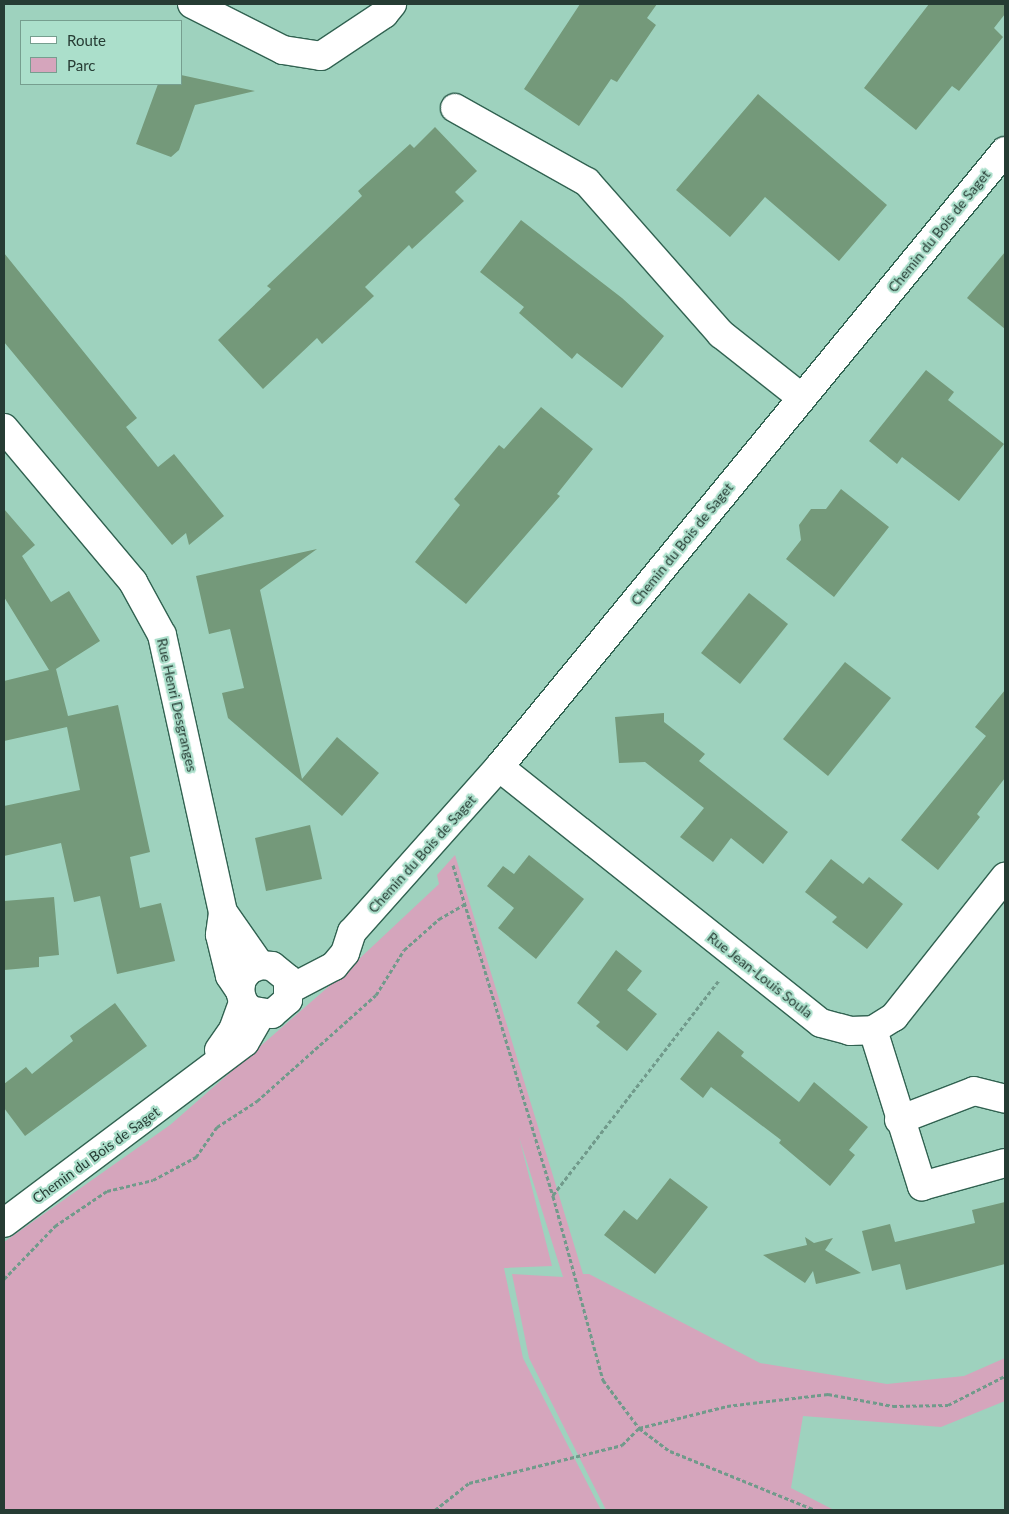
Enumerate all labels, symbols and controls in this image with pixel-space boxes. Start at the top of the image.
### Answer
legend [20,20,182,85]
text: Route [67,31,106,49]
text: Parc [67,56,96,74]
street label: Chemin du Bois de Saget [884,166,994,296]
street label: Chemin du Bois de Saget [627,479,737,609]
street label: Rue Henri Desgranges [153,637,201,773]
street label: Chemin du Bois de Saget [365,792,479,916]
street label: Rue Jean-Louis Soula [704,929,816,1021]
street label: Chemin du Bois de Saget [29,1103,163,1207]

